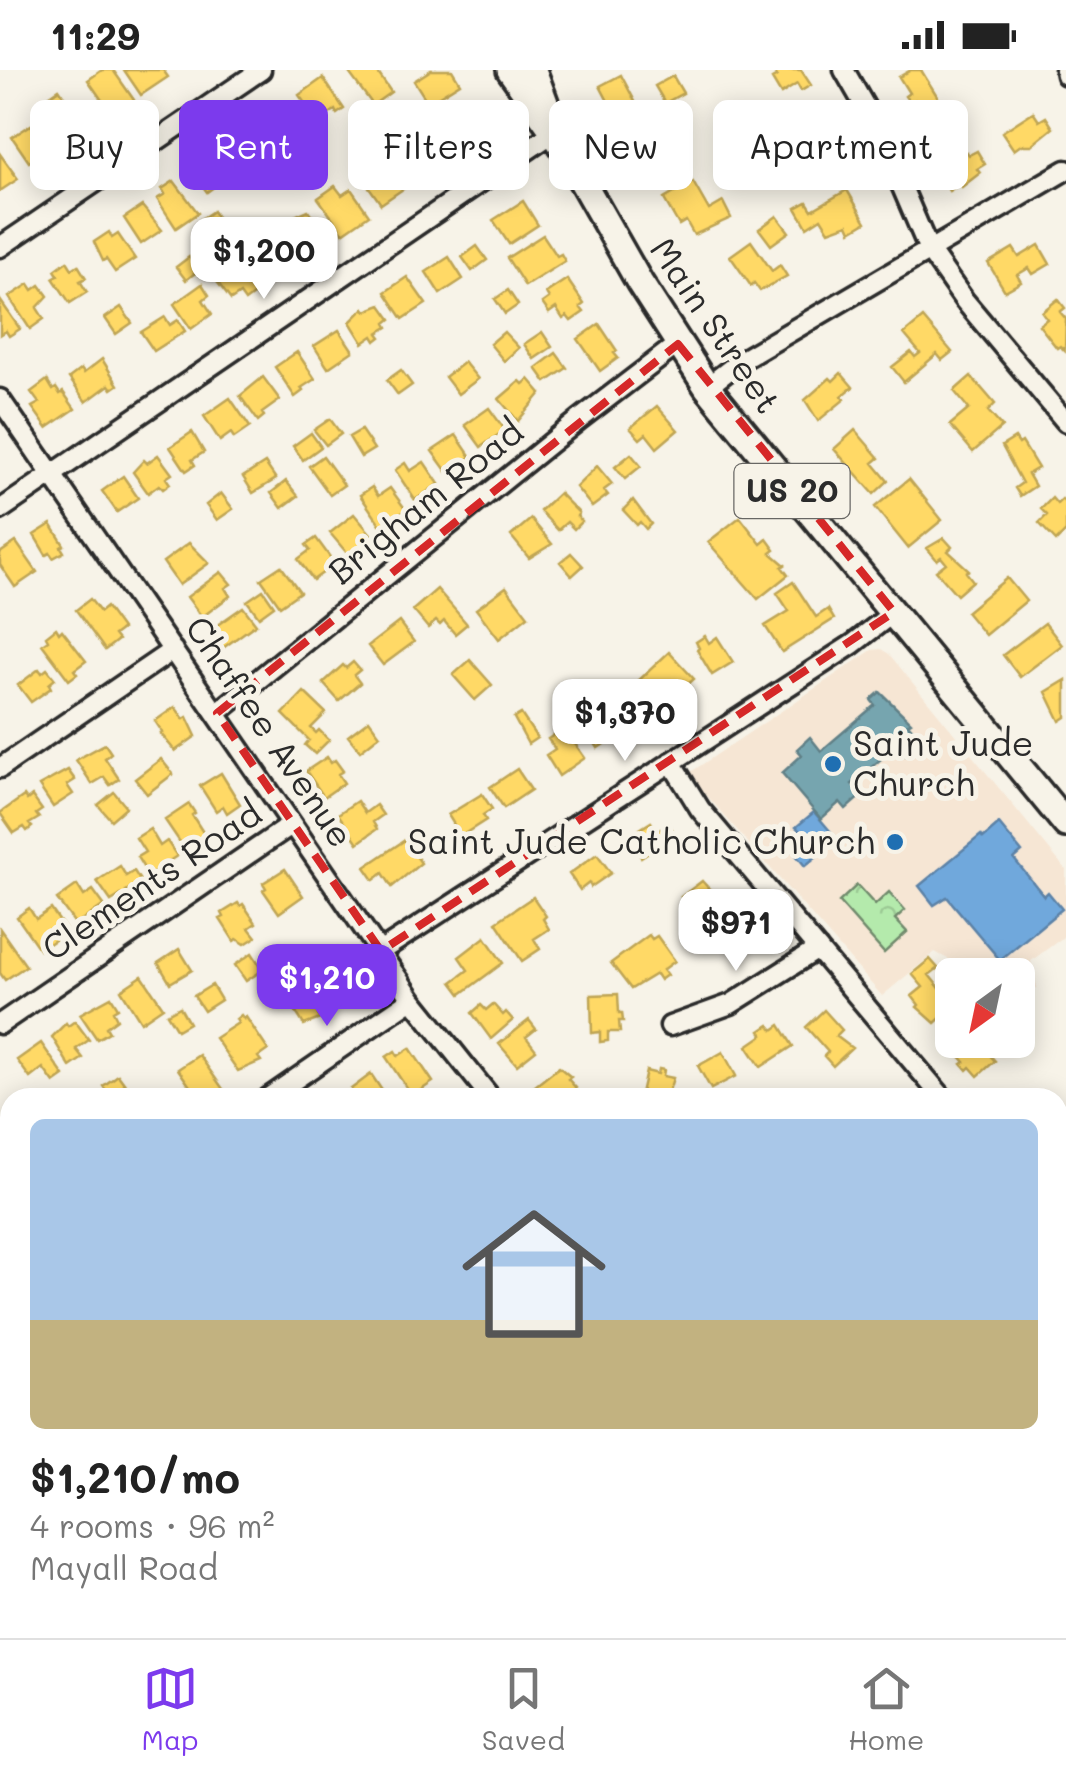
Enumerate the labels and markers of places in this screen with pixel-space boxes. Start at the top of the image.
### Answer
pin: $1,200 [183,217,345,302]
pin: $1,370 [544,679,706,764]
place label: Saint Jude Church [853,719,1033,805]
marker: Saint Jude Church [822,753,844,775]
place label: Saint Jude Catholic Church [408,817,875,863]
marker: Saint Jude Catholic Church [884,831,906,853]
pin: $971 [677,889,795,974]
pin: $1,210 [246,944,408,1029]

